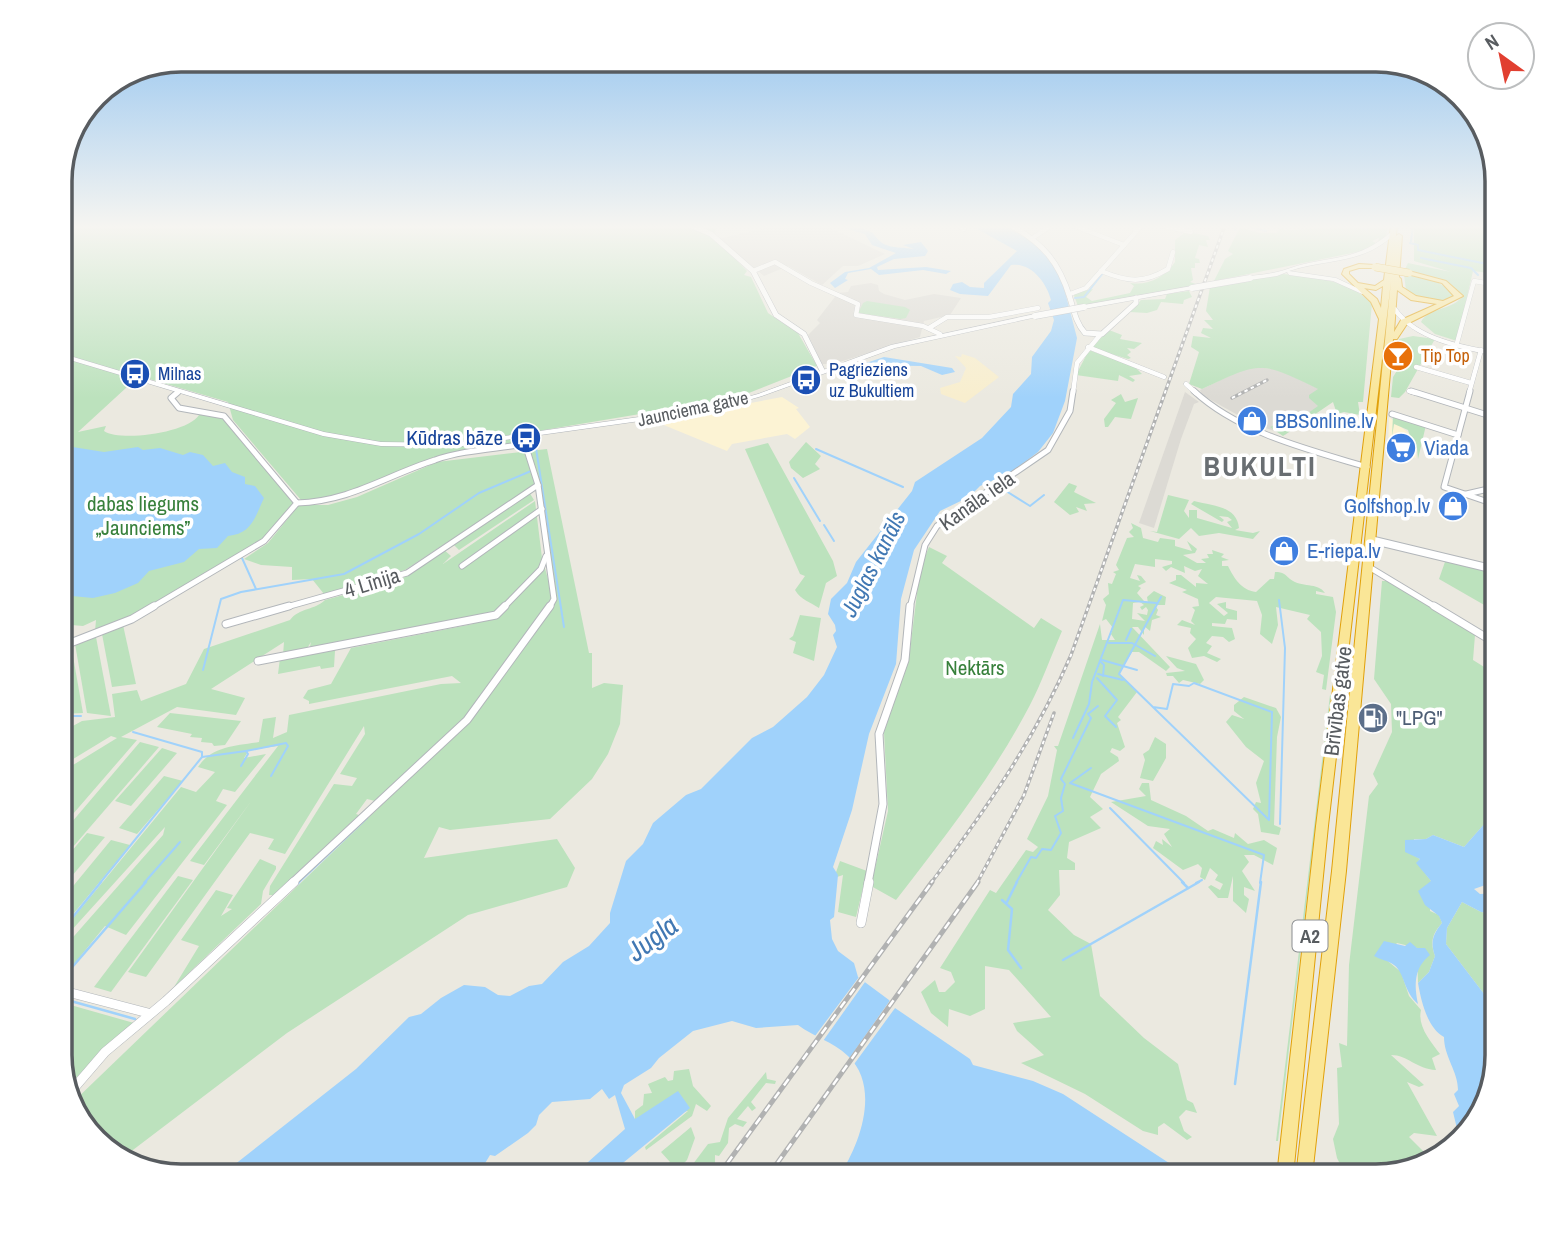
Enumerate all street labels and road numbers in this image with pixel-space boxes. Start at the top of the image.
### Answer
street label: Jaunciema gatve [635,385,750,432]
street label: Kanāla iela [933,464,1021,537]
street label: 4 Līnija [341,560,404,605]
street label: Brīvības gatve [1316,645,1359,757]
road number: A2 [1292,920,1328,952]

